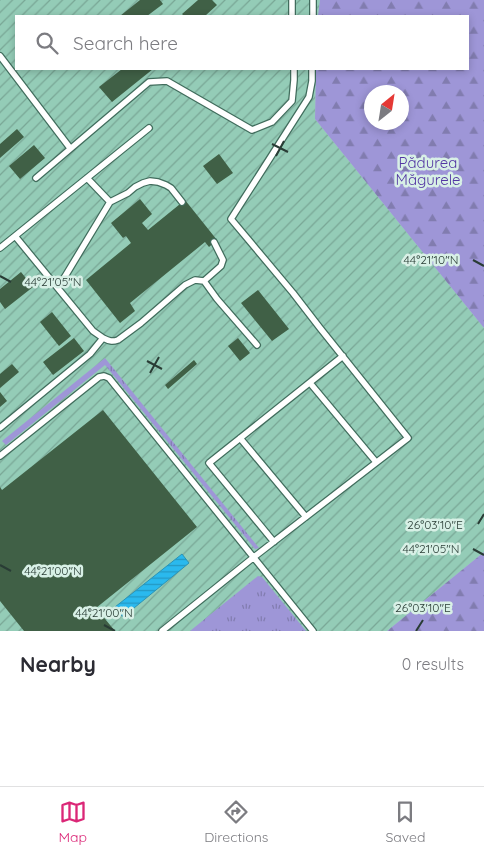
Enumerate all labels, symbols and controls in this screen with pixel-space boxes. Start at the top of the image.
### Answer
search box [15,15,469,70]
icon: search [33,29,61,57]
text: Search here [73,31,178,55]
north arrow [364,85,409,130]
park label: Pădurea Măgurele [396,153,460,189]
text: 44°21'10"N [404,252,458,267]
text: 44°21'05"N [24,274,82,289]
text: 26°03'10"E [407,517,463,532]
text: 44°21'05"N [402,541,460,556]
text: 44°21'00"N [24,563,82,578]
text: 26°03'10"E [395,600,451,615]
text: 44°21'00"N [75,605,133,620]
text: Nearby [20,651,96,677]
text: 0 results [402,654,464,674]
tab: Map [59,798,87,846]
tab: Directions [204,798,268,846]
tab: Saved [385,798,425,846]

